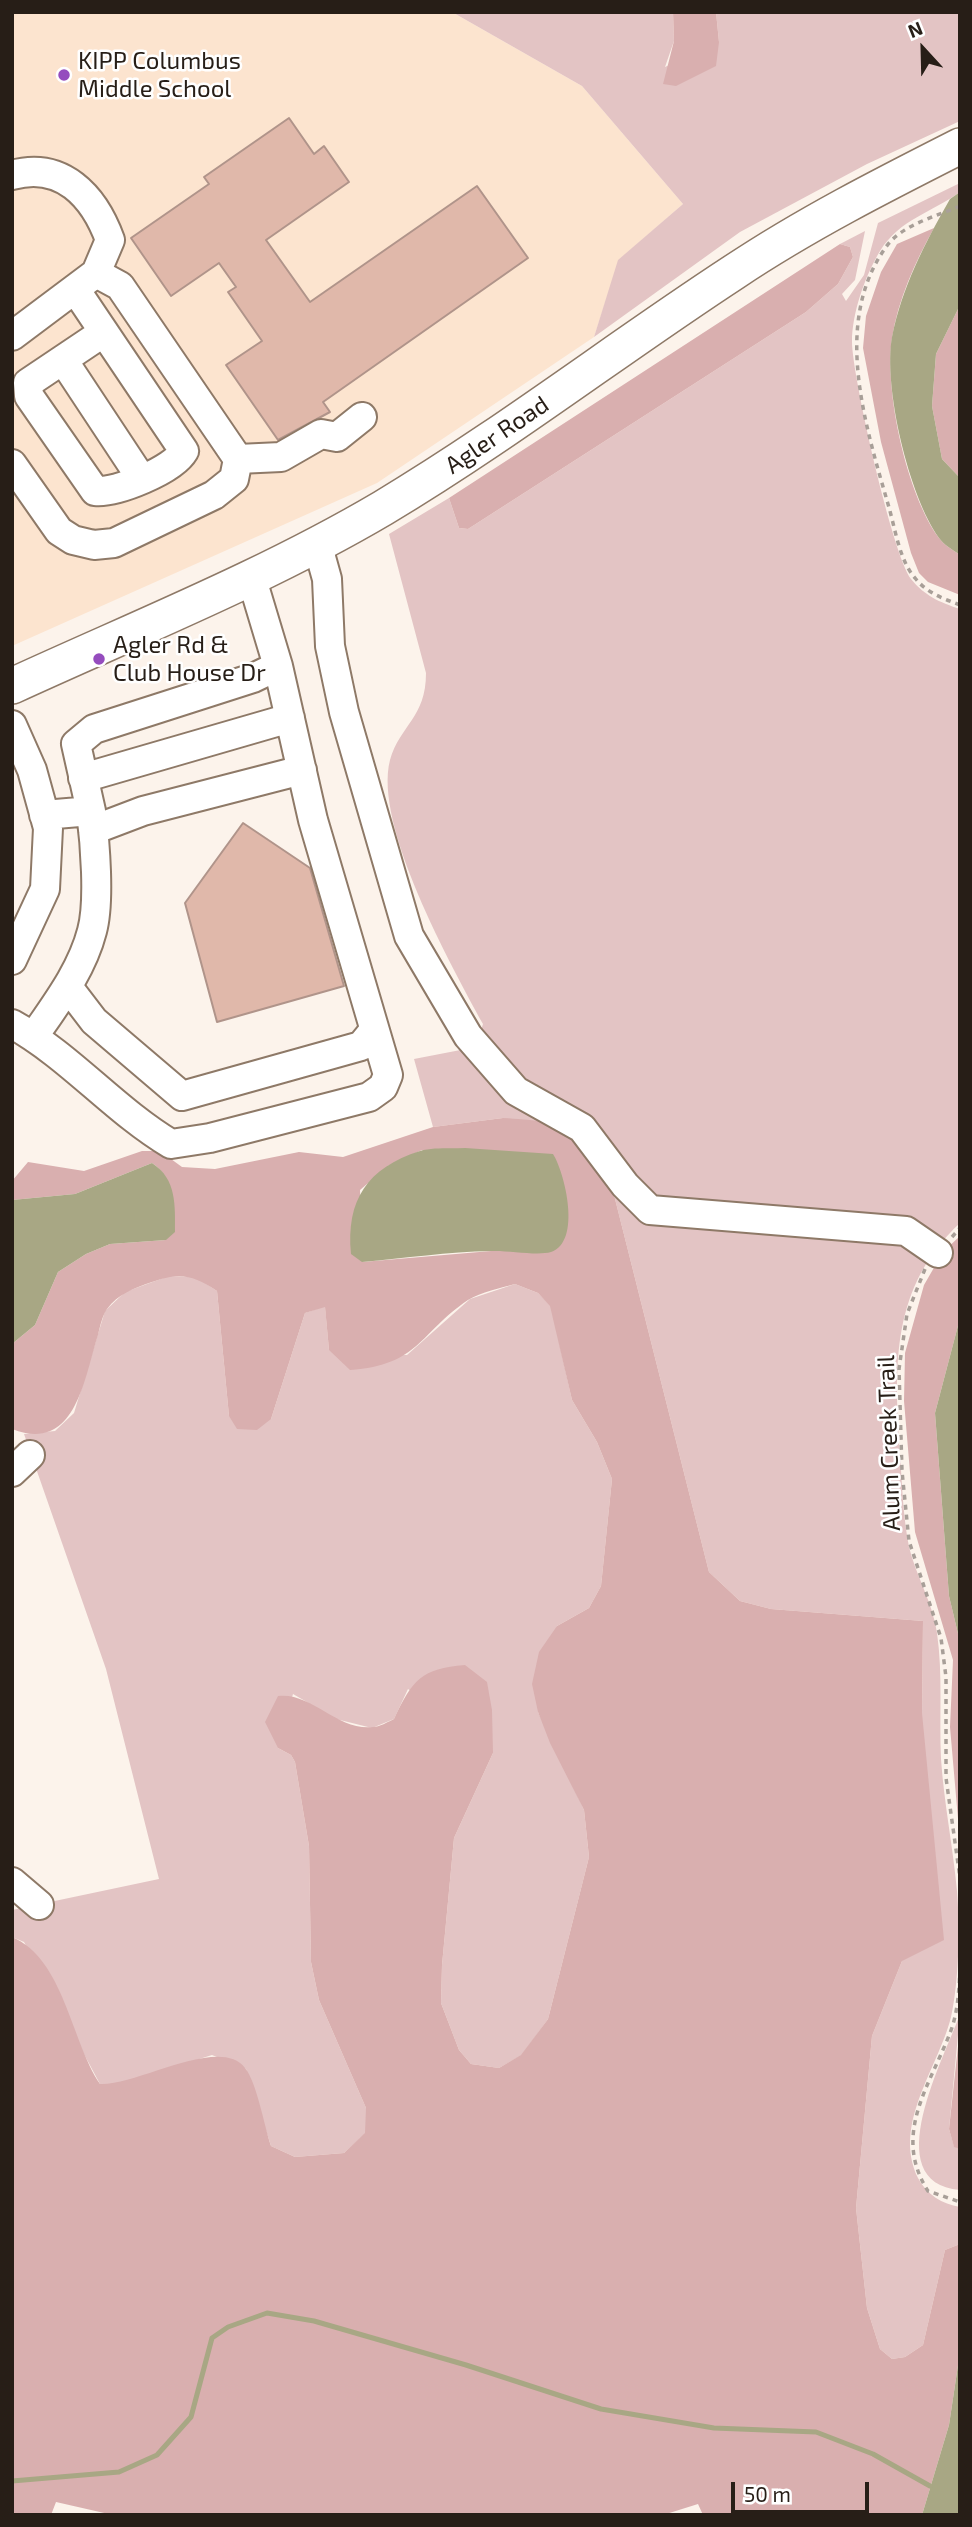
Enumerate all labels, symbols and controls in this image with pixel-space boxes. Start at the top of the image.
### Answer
north arrow [888,14,958,84]
text: N [904,16,926,42]
place label: KIPP Columbus Middle School [78,47,241,103]
marker: KIPP Columbus Middle School [56,67,72,83]
street label: Agler Road [440,390,554,480]
place label: Agler Rd & Club House Dr [113,631,266,687]
marker: Agler Rd & Club House Dr [91,651,107,667]
street label: Alum Creek Trail [872,1355,906,1531]
scale bar [734,2468,872,2512]
text: 50 m [744,2481,791,2506]

